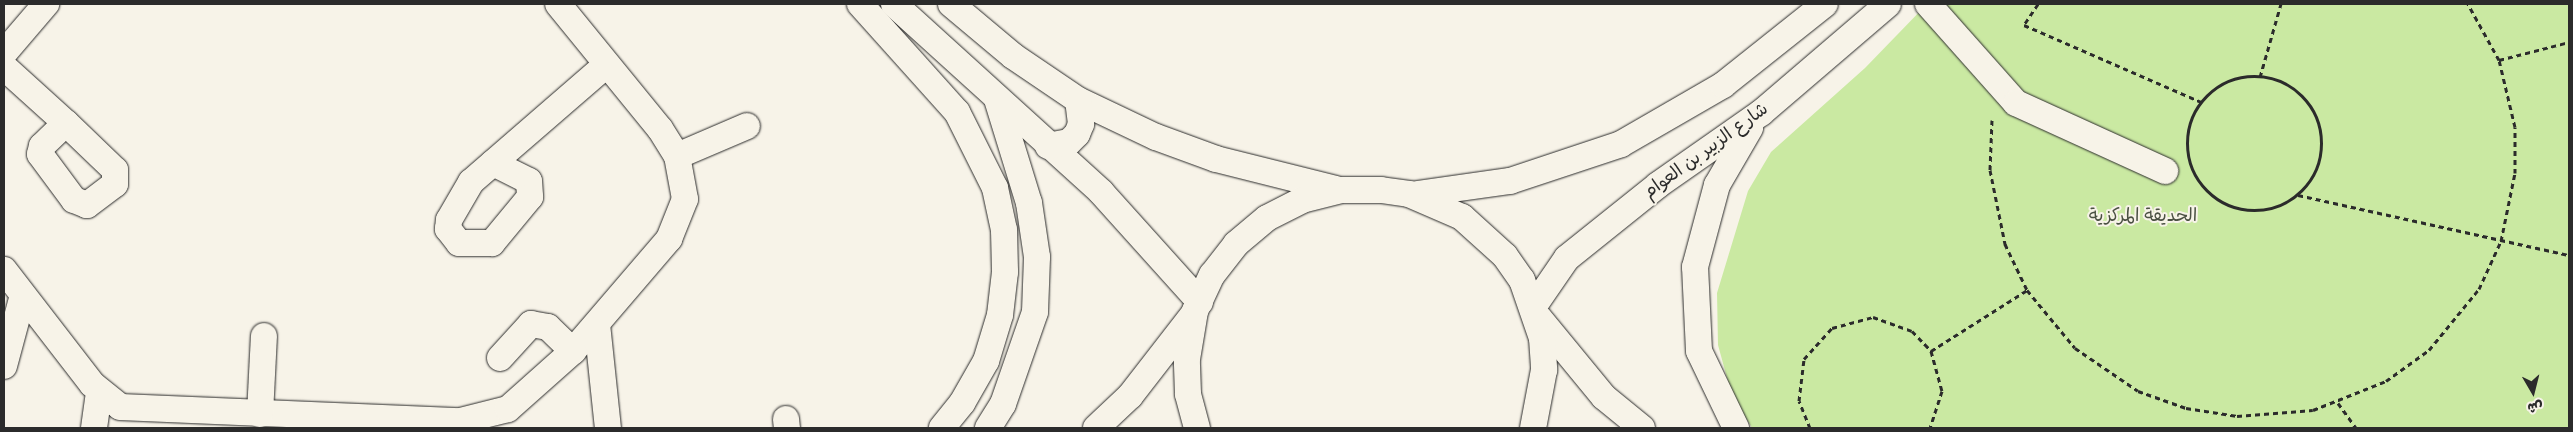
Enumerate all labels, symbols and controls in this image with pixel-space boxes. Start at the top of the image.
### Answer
street label: شارع الزبير بن العوام [1639,98,1773,204]
park label: الحديقة المركزية [2089,205,2197,227]
north arrow [2508,367,2558,417]
text: ش [2526,397,2544,417]

